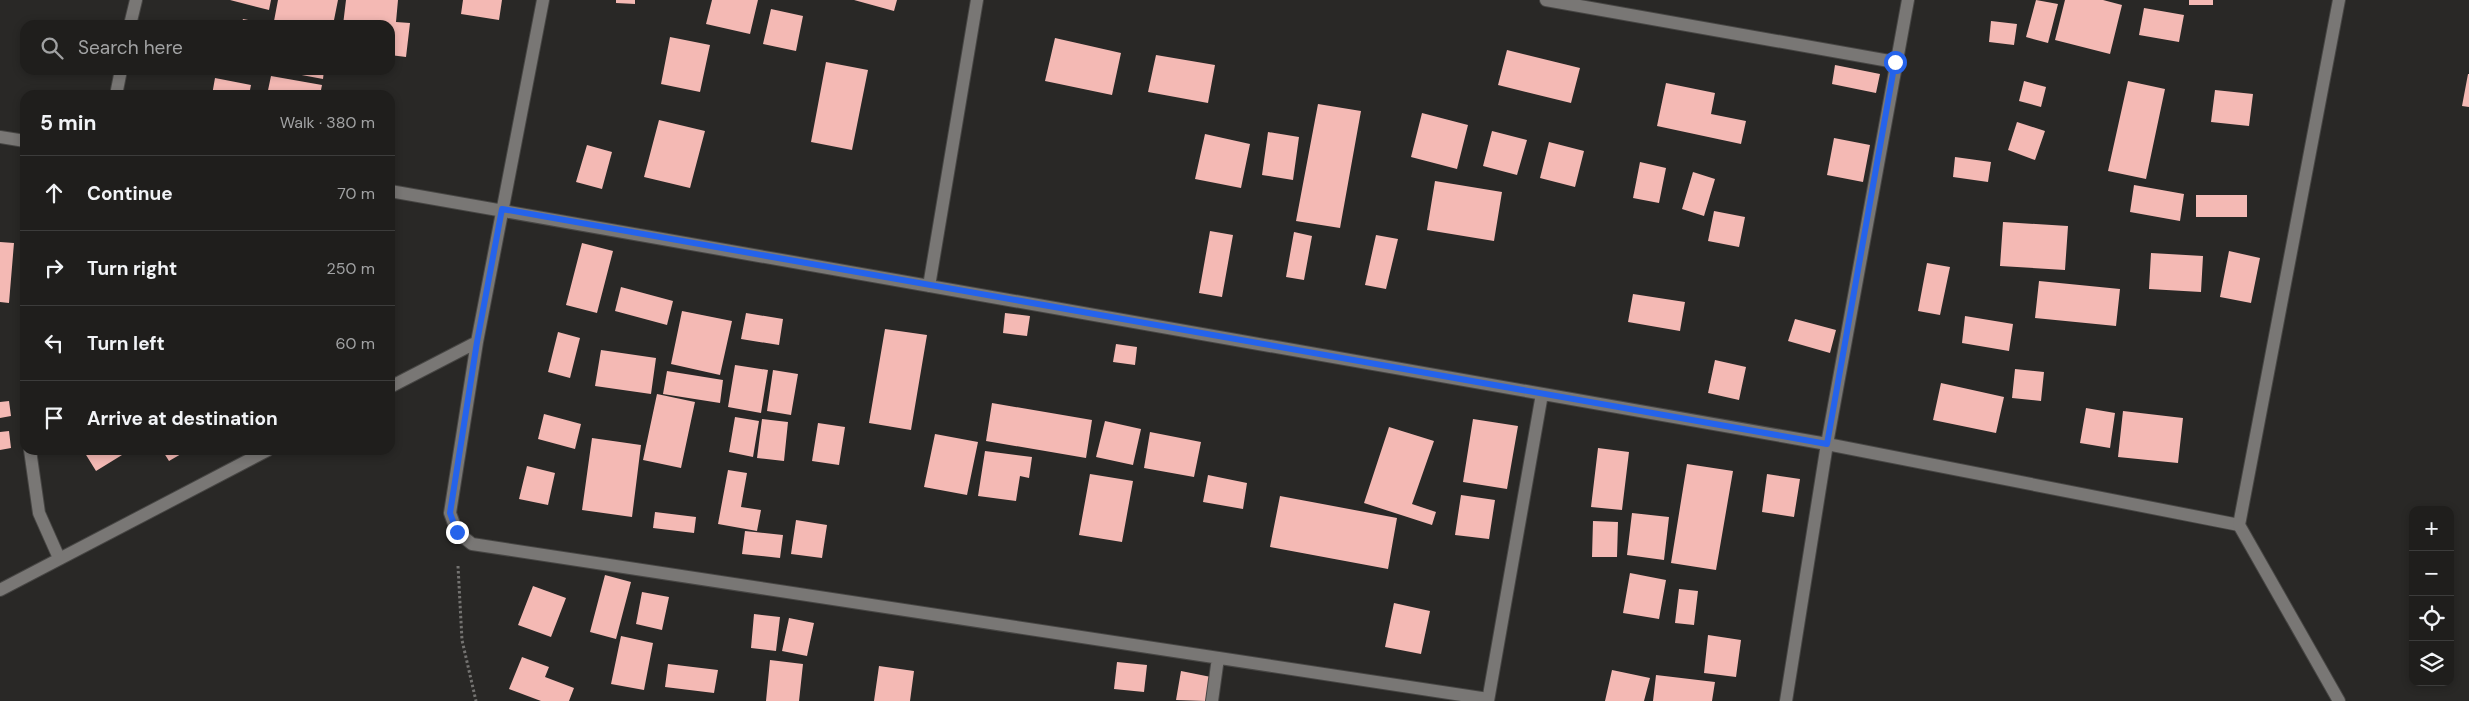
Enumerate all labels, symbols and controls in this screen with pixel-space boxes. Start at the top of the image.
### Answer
search box [20,20,395,75]
icon: search [38,34,66,62]
text: Search here [78,35,183,60]
route start [1884,51,1907,74]
text: 5 min [40,109,96,137]
text: Walk · 380 m [280,112,375,133]
icon: ahead [40,179,68,207]
text: Continue [87,181,173,206]
text: 70 m [337,183,375,204]
icon: right [40,254,68,282]
text: Turn right [87,256,177,281]
text: 250 m [327,258,375,279]
icon: left [40,329,68,357]
text: Turn left [87,331,165,356]
text: 60 m [335,333,375,354]
icon: arrive [40,404,68,432]
text: Arrive at destination [87,406,278,431]
map controls [2409,506,2454,686]
button: + [2409,506,2454,551]
route end [446,521,469,544]
button: − [2409,551,2454,596]
button: locate [2409,596,2454,641]
button: layers [2409,641,2454,686]

